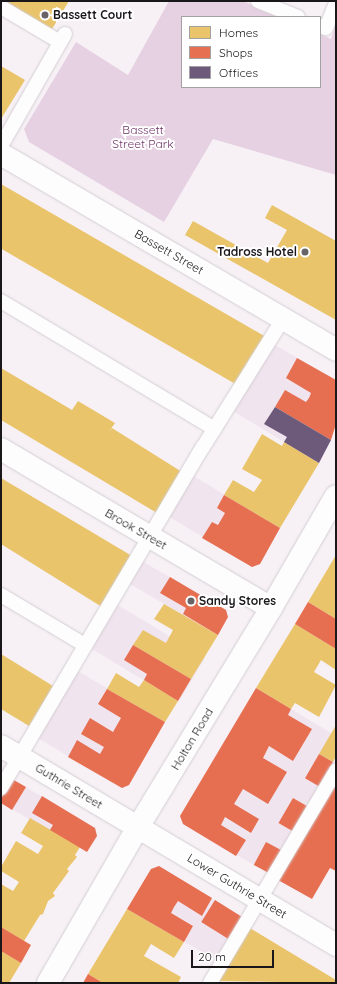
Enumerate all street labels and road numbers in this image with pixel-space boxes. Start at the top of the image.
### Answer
street label: Bassett Street [132,226,206,278]
street label: Brook Street [102,505,170,553]
street label: Holton Road [168,705,216,773]
street label: Guthrie Street [33,760,105,812]
street label: Lower Guthrie Street [185,851,289,921]

